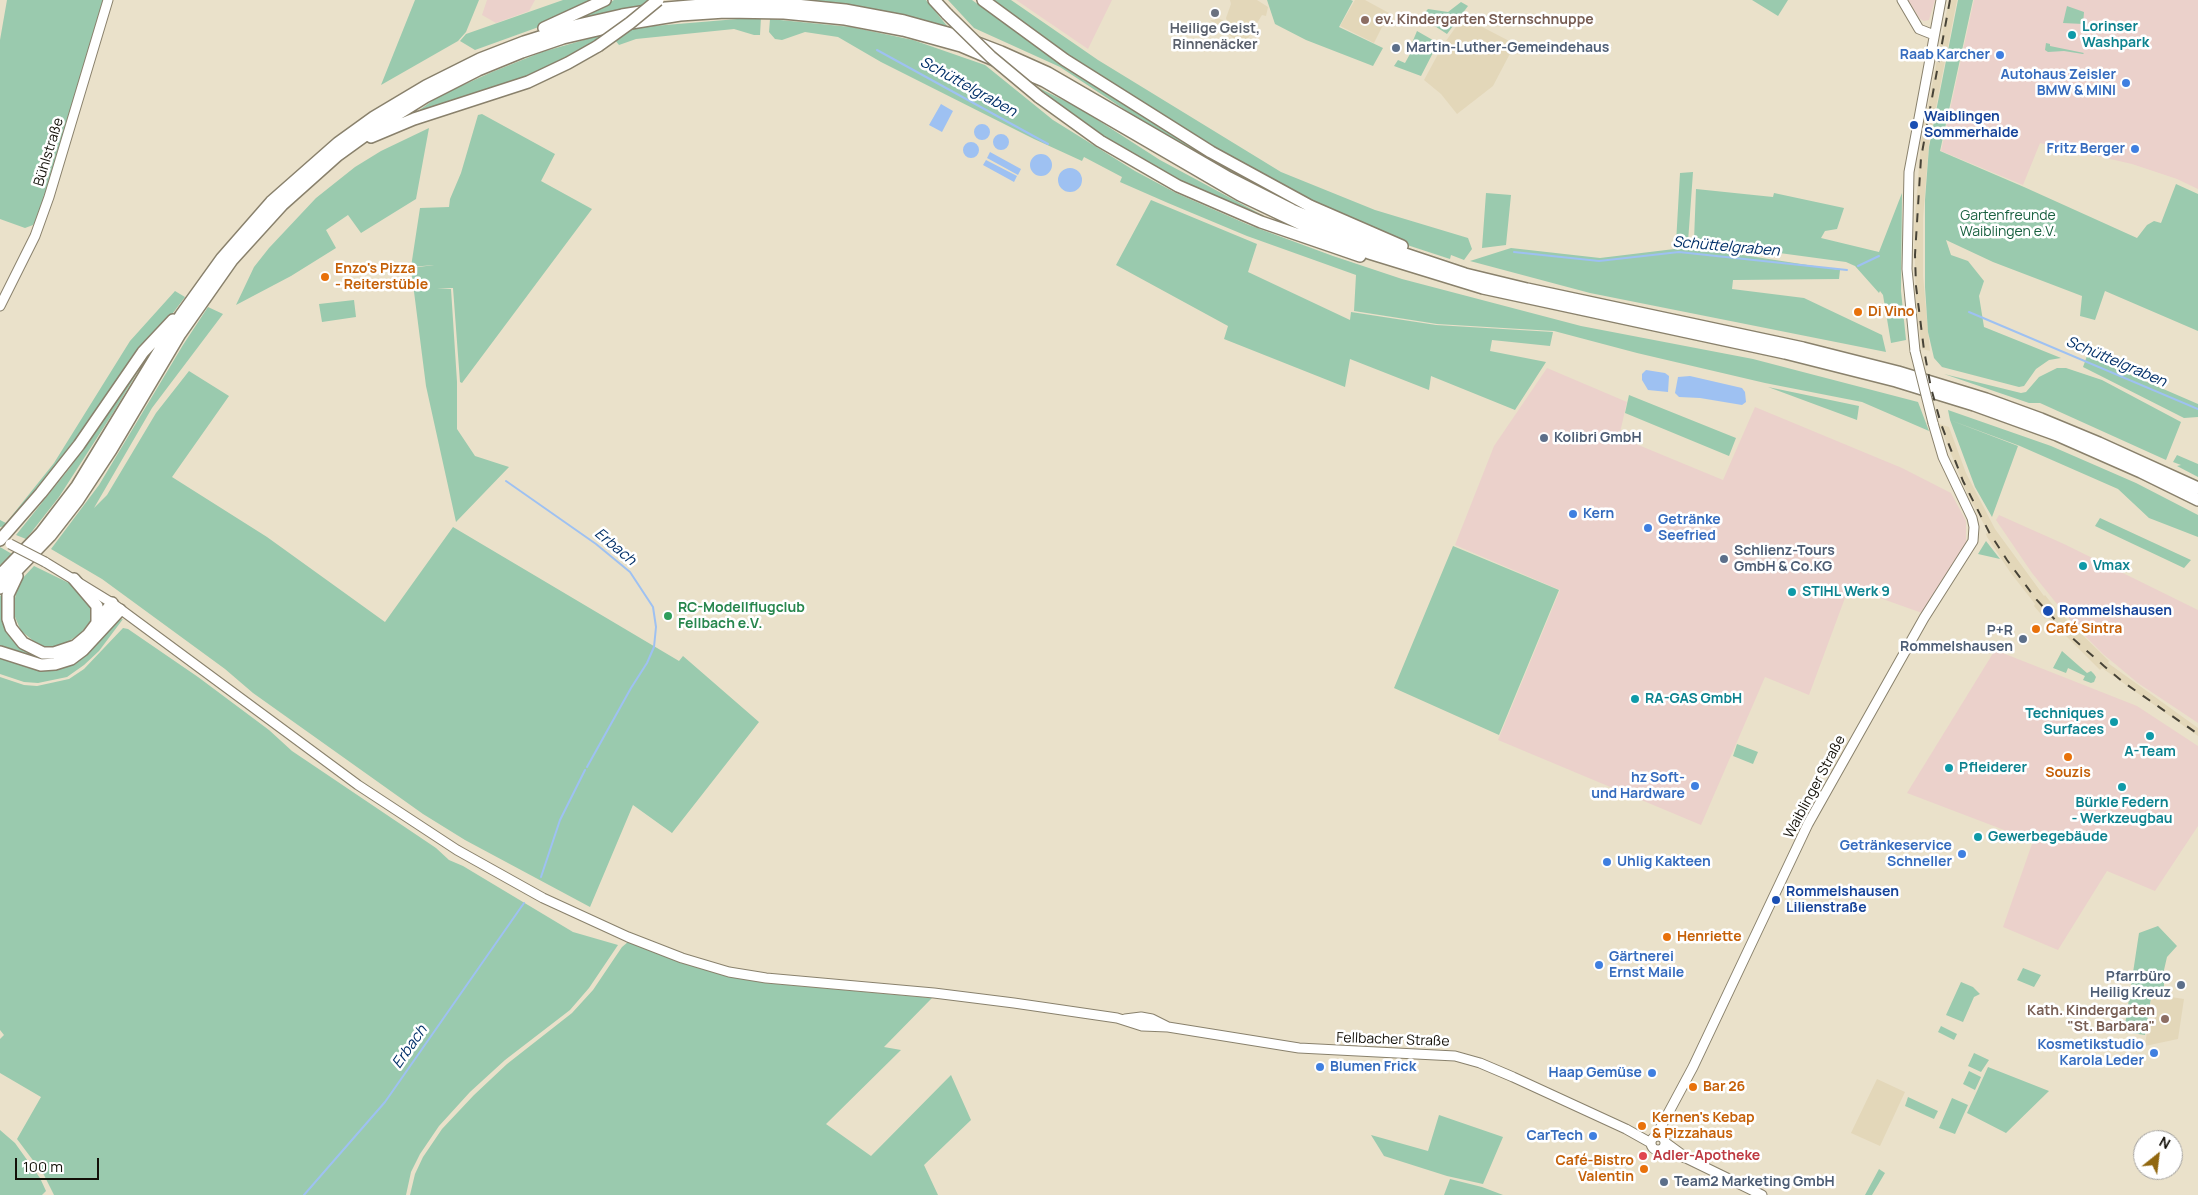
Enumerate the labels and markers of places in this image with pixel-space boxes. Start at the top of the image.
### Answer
marker: Heilige Geist, Rinnenäcker [1209,7,1221,19]
place label: ev. Kindergarten Sternschnuppe [1375,12,1594,28]
marker: ev. Kindergarten Sternschnuppe [1359,14,1371,26]
place label: Lorinser Washpark [2082,19,2149,52]
place label: Heilige Geist, Rinnenäcker [1170,21,1260,54]
marker: Lorinser Washpark [2066,29,2078,41]
place label: Martin-Luther-Gemeindehaus [1406,40,1609,56]
marker: Martin-Luther-Gemeindehaus [1390,42,1402,54]
place label: Raab Karcher [1900,47,1990,63]
marker: Raab Karcher [1994,49,2006,61]
place label: Autohaus Zeisler BMW & MINI [2000,67,2116,100]
marker: Autohaus Zeisler BMW & MINI [2120,77,2132,89]
place label: Waiblingen Sommerhalde [1924,109,2019,142]
marker: Waiblingen Sommerhalde [1908,119,1920,131]
place label: Fritz Berger [2047,141,2125,157]
marker: Fritz Berger [2129,143,2141,155]
place label: Enzo's Pizza - Reiterstüble [335,261,428,294]
marker: Enzo's Pizza - Reiterstüble [319,271,331,283]
place label: Di Vino [1868,304,1914,320]
marker: Di Vino [1852,306,1864,318]
place label: Kolibri GmbH [1554,430,1641,446]
marker: Kolibri GmbH [1538,432,1550,444]
place label: Kern [1583,506,1614,522]
marker: Kern [1567,508,1579,520]
place label: Getränke Seefried [1658,512,1721,544]
marker: Getränke Seefried [1642,522,1654,534]
place label: Schlienz-Tours GmbH & Co.KG [1734,543,1835,576]
marker: Schlienz-Tours GmbH & Co.KG [1718,553,1730,565]
place label: Vmax [2093,558,2130,574]
marker: Vmax [2077,560,2089,572]
place label: STIHL Werk 9 [1802,584,1890,600]
marker: STIHL Werk 9 [1786,586,1798,598]
place label: RC-Modellflugclub Fellbach e.V. [678,600,805,632]
place label: Rommelshausen [2059,603,2172,619]
marker: Rommelshausen [2041,604,2055,618]
marker: RC-Modellflugclub Fellbach e.V. [662,610,674,622]
place label: Café Sintra [2046,621,2122,637]
place label: P+R Rommelshausen [1900,623,2013,656]
marker: Café Sintra [2030,623,2042,635]
marker: P+R Rommelshausen [2017,633,2029,645]
place label: RA-GAS GmbH [1645,691,1742,707]
marker: RA-GAS GmbH [1629,693,1641,705]
place label: Techniques Surfaces [2025,706,2104,739]
marker: Techniques Surfaces [2108,716,2120,728]
marker: A-Team [2144,730,2156,742]
place label: A-Team [2124,744,2176,760]
marker: Souzis [2062,751,2074,763]
place label: Pfleiderer [1959,760,2027,776]
marker: Pfleiderer [1943,762,1955,774]
place label: Souzis [2045,765,2091,781]
place label: hz Soft- und Hardware [1591,770,1685,802]
marker: hz Soft- und Hardware [1689,780,1701,792]
marker: Bürkle Federn - Werkzeugbau [2116,781,2128,793]
place label: Bürkle Federn - Werkzeugbau [2071,795,2173,828]
place label: Gewerbegebäude [1988,829,2108,845]
marker: Gewerbegebäude [1972,831,1984,843]
place label: Getränkeservice Schneller [1840,838,1952,870]
marker: Getränkeservice Schneller [1956,848,1968,860]
place label: Uhlig Kakteen [1617,854,1711,870]
marker: Uhlig Kakteen [1601,856,1613,868]
place label: Rommelshausen Lilienstraße [1786,884,1899,916]
marker: Rommelshausen Lilienstraße [1770,894,1782,906]
place label: Henriette [1677,929,1742,945]
marker: Henriette [1661,931,1673,943]
place label: Gärtnerei Ernst Maile [1609,949,1684,982]
marker: Gärtnerei Ernst Maile [1593,959,1605,971]
place label: Pfarrbüro Heilig Kreuz [2090,969,2171,1002]
marker: Pfarrbüro Heilig Kreuz [2175,979,2187,991]
place label: Kath. Kindergarten "St. Barbara" [2027,1003,2155,1036]
marker: Kath. Kindergarten "St. Barbara" [2159,1013,2171,1025]
place label: Kosmetikstudio Karola Leder [2038,1037,2144,1070]
marker: Kosmetikstudio Karola Leder [2148,1047,2160,1059]
place label: Blumen Frick [1330,1059,1416,1075]
marker: Blumen Frick [1314,1061,1326,1073]
place label: Haap Gemüse [1549,1065,1642,1081]
marker: Haap Gemüse [1646,1067,1658,1079]
place label: Bar 26 [1703,1079,1745,1095]
marker: Bar 26 [1687,1081,1699,1093]
place label: Kernen's Kebap & Pizzahaus [1652,1110,1755,1142]
marker: Kernen's Kebap & Pizzahaus [1636,1120,1648,1132]
place label: CarTech [1526,1128,1583,1144]
marker: CarTech [1587,1130,1599,1142]
place label: Adler-Apotheke [1653,1148,1760,1164]
marker: Adler-Apotheke [1637,1150,1649,1162]
place label: Café-Bistro Valentin [1555,1153,1634,1186]
marker: Café-Bistro Valentin [1638,1163,1650,1175]
place label: Team2 Marketing GmbH [1674,1174,1835,1190]
marker: Team2 Marketing GmbH [1658,1176,1670,1188]

